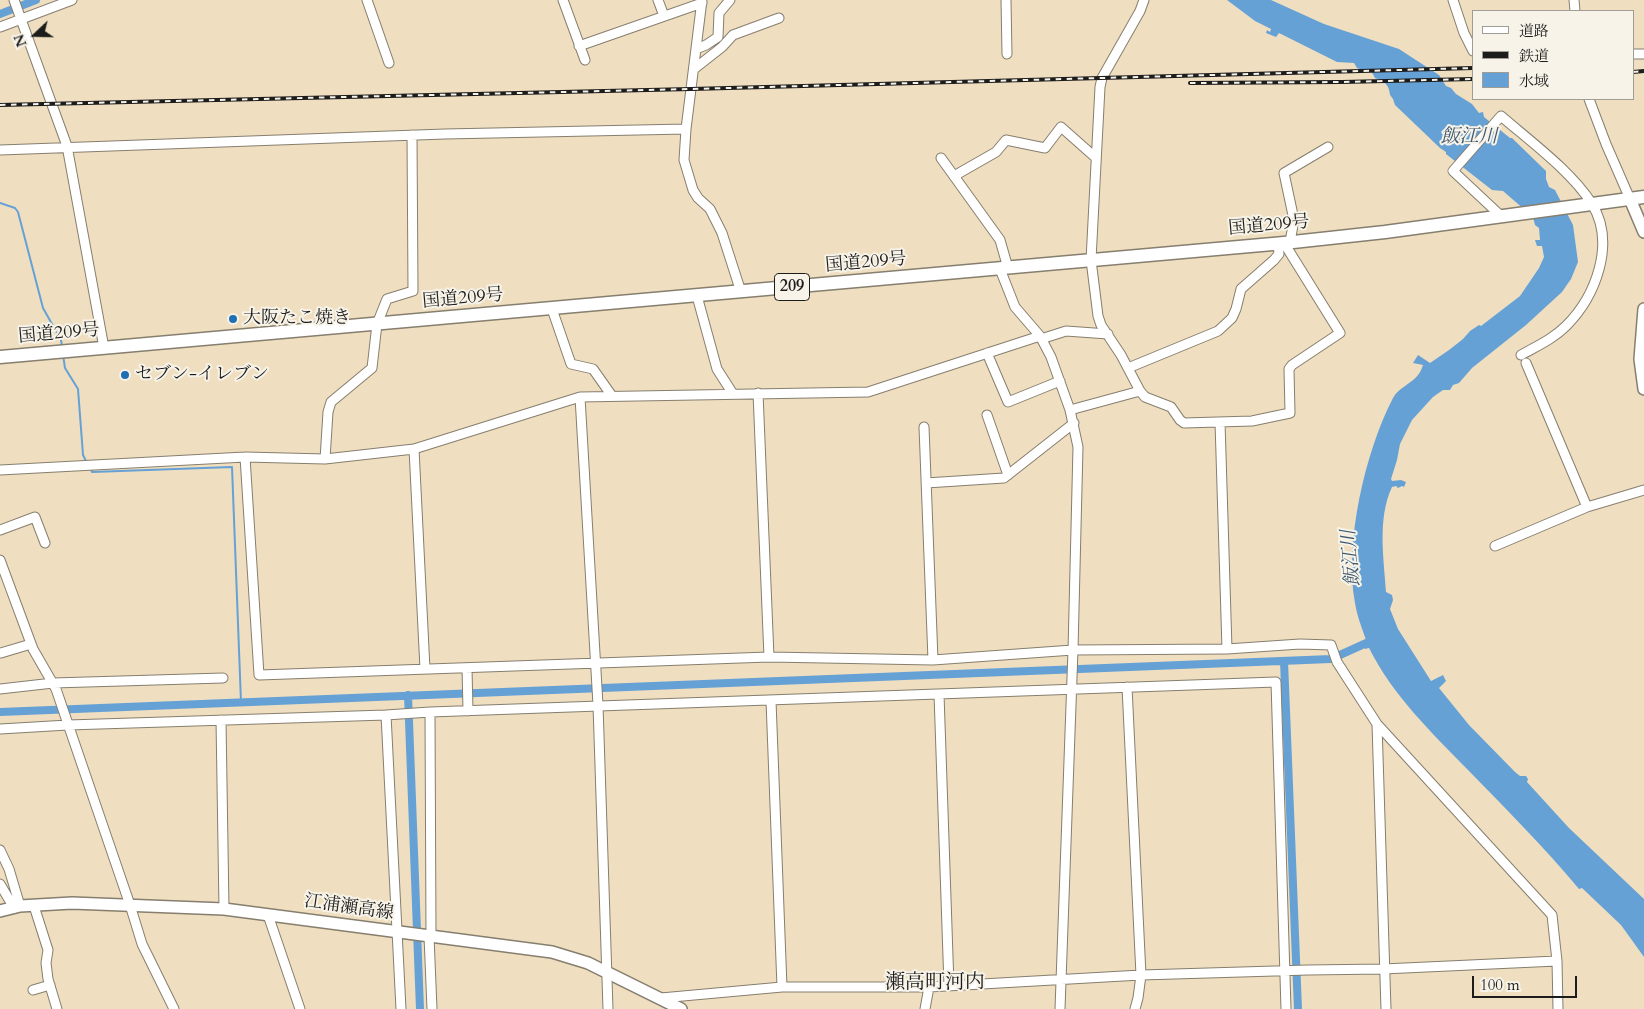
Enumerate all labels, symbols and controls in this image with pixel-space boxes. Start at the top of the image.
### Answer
north arrow [10,10,60,60]
legend [1472,10,1634,100]
text: 道路 [1519,21,1549,41]
text: N [9,31,32,50]
text: 鉄道 [1519,46,1549,66]
text: 水域 [1519,71,1549,91]
water label: 飯江川 [1441,127,1497,149]
street label: 国道209号 [1227,212,1311,240]
street label: 国道209号 [824,249,908,277]
road number: 209 [774,274,810,300]
street label: 国道209号 [421,285,505,313]
place label: 大阪たこ焼き [243,308,351,330]
marker: 大阪たこ焼き [227,313,239,325]
street label: 国道209号 [17,320,101,348]
place label: セブン-イレブン [135,364,269,386]
marker: セブン-イレブン [119,369,131,381]
water label: 飯江川 [1338,529,1366,587]
street label: 江浦瀬高線 [303,891,395,925]
scale bar [1474,966,1579,998]
district label: 瀬高町河内 [885,971,985,995]
text: 100 m [1480,975,1520,995]

